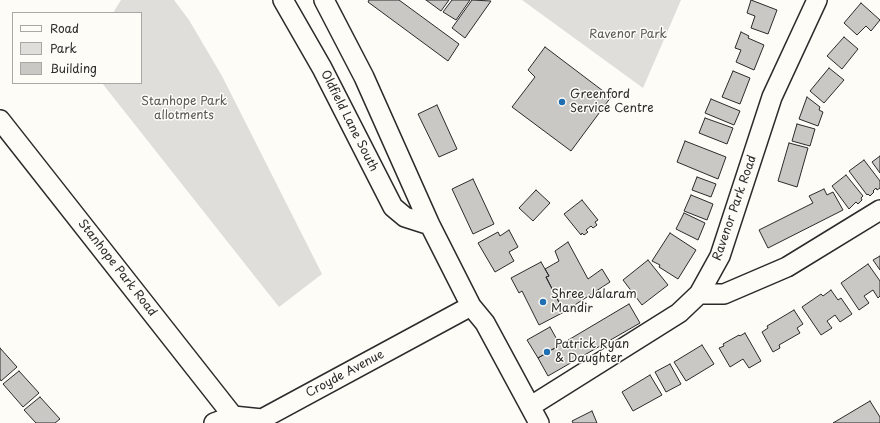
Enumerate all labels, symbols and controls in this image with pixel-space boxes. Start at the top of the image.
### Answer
legend [12,12,142,84]
text: Road [50,19,79,37]
park label: Ravenor Park [589,28,667,42]
text: Park [50,39,77,57]
text: Building [50,59,97,77]
street label: Oldfield Lane South [317,68,381,174]
place label: Greenford Service Centre [570,88,654,116]
park label: Stanhope Park allotments [141,95,227,123]
marker: Greenford Service Centre [557,97,567,107]
street label: Ravenor Park Road [710,153,760,263]
street label: Stanhope Park Road [75,217,159,319]
place label: Shree Jalaram Mandir [551,288,637,316]
marker: Shree Jalaram Mandir [538,297,548,307]
place label: Patrick Ryan & Daughter [555,338,629,366]
street label: Croyde Avenue [304,347,386,401]
marker: Patrick Ryan & Daughter [542,347,552,357]

